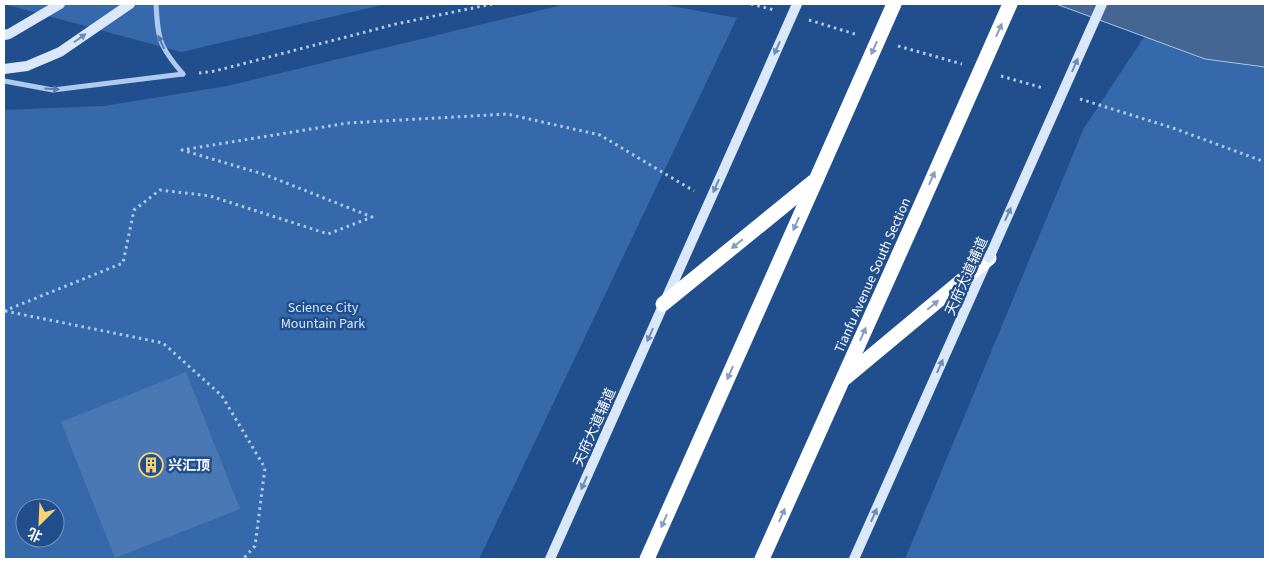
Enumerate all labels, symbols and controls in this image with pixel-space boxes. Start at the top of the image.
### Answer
one-way arrow [995,23,1003,37]
one-way arrow [73,33,87,43]
one-way arrow [157,35,165,49]
one-way arrow [773,41,781,55]
one-way arrow [870,41,878,55]
one-way arrow [1071,58,1079,72]
one-way arrow [44,85,60,93]
one-way arrow [929,171,937,185]
one-way arrow [711,179,719,193]
street label: Tianfu Avenue South Section [830,195,916,356]
one-way arrow [1005,207,1013,221]
one-way arrow [791,217,799,231]
street label: 天府大道辅道 [941,234,993,319]
one-way arrow [731,238,744,249]
park label: Science City Mountain Park [281,298,365,334]
one-way arrow [926,299,939,310]
one-way arrow [859,327,867,341]
one-way arrow [645,328,653,342]
one-way arrow [937,359,945,373]
one-way arrow [725,366,733,380]
street label: 天府大道辅道 [569,385,621,470]
building icon: 兴汇顶 [138,452,164,478]
place label: 兴汇顶 [168,456,210,476]
one-way arrow [579,476,587,490]
north arrow [15,498,65,548]
one-way arrow [779,508,787,522]
one-way arrow [871,508,879,522]
one-way arrow [659,514,667,528]
text: 北 [25,522,46,546]

